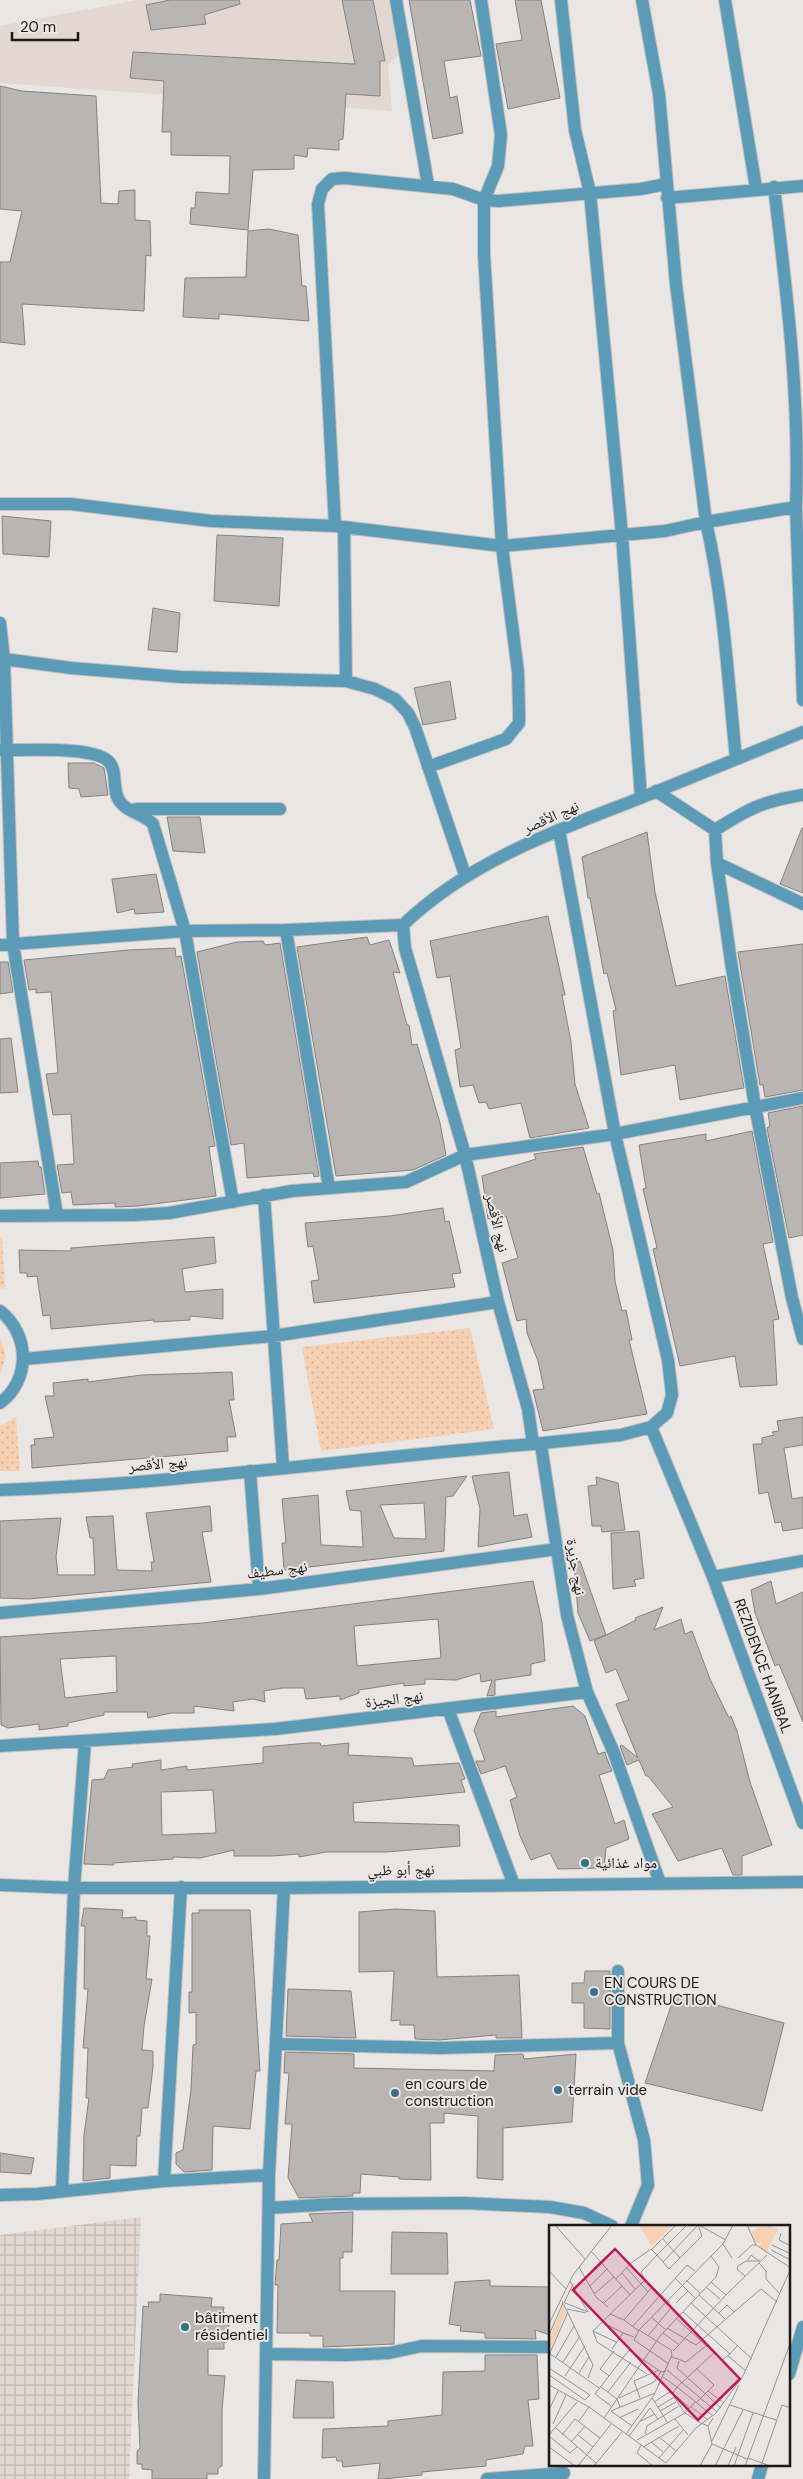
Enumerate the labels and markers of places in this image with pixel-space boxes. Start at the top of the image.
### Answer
place label: مواد غذائية [595,1853,657,1873]
marker: مواد غذائية [579,1857,591,1869]
place label: EN COURS DE CONSTRUCTION [604,1973,717,2010]
marker: EN COURS DE CONSTRUCTION [588,1986,600,1998]
place label: en cours de construction [405,2074,494,2111]
place label: terrain vide [568,2080,647,2100]
marker: terrain vide [552,2084,564,2096]
marker: en cours de construction [389,2087,401,2099]
place label: bâtiment résidentiel [195,2308,268,2345]
marker: bâtiment résidentiel [179,2321,191,2333]

